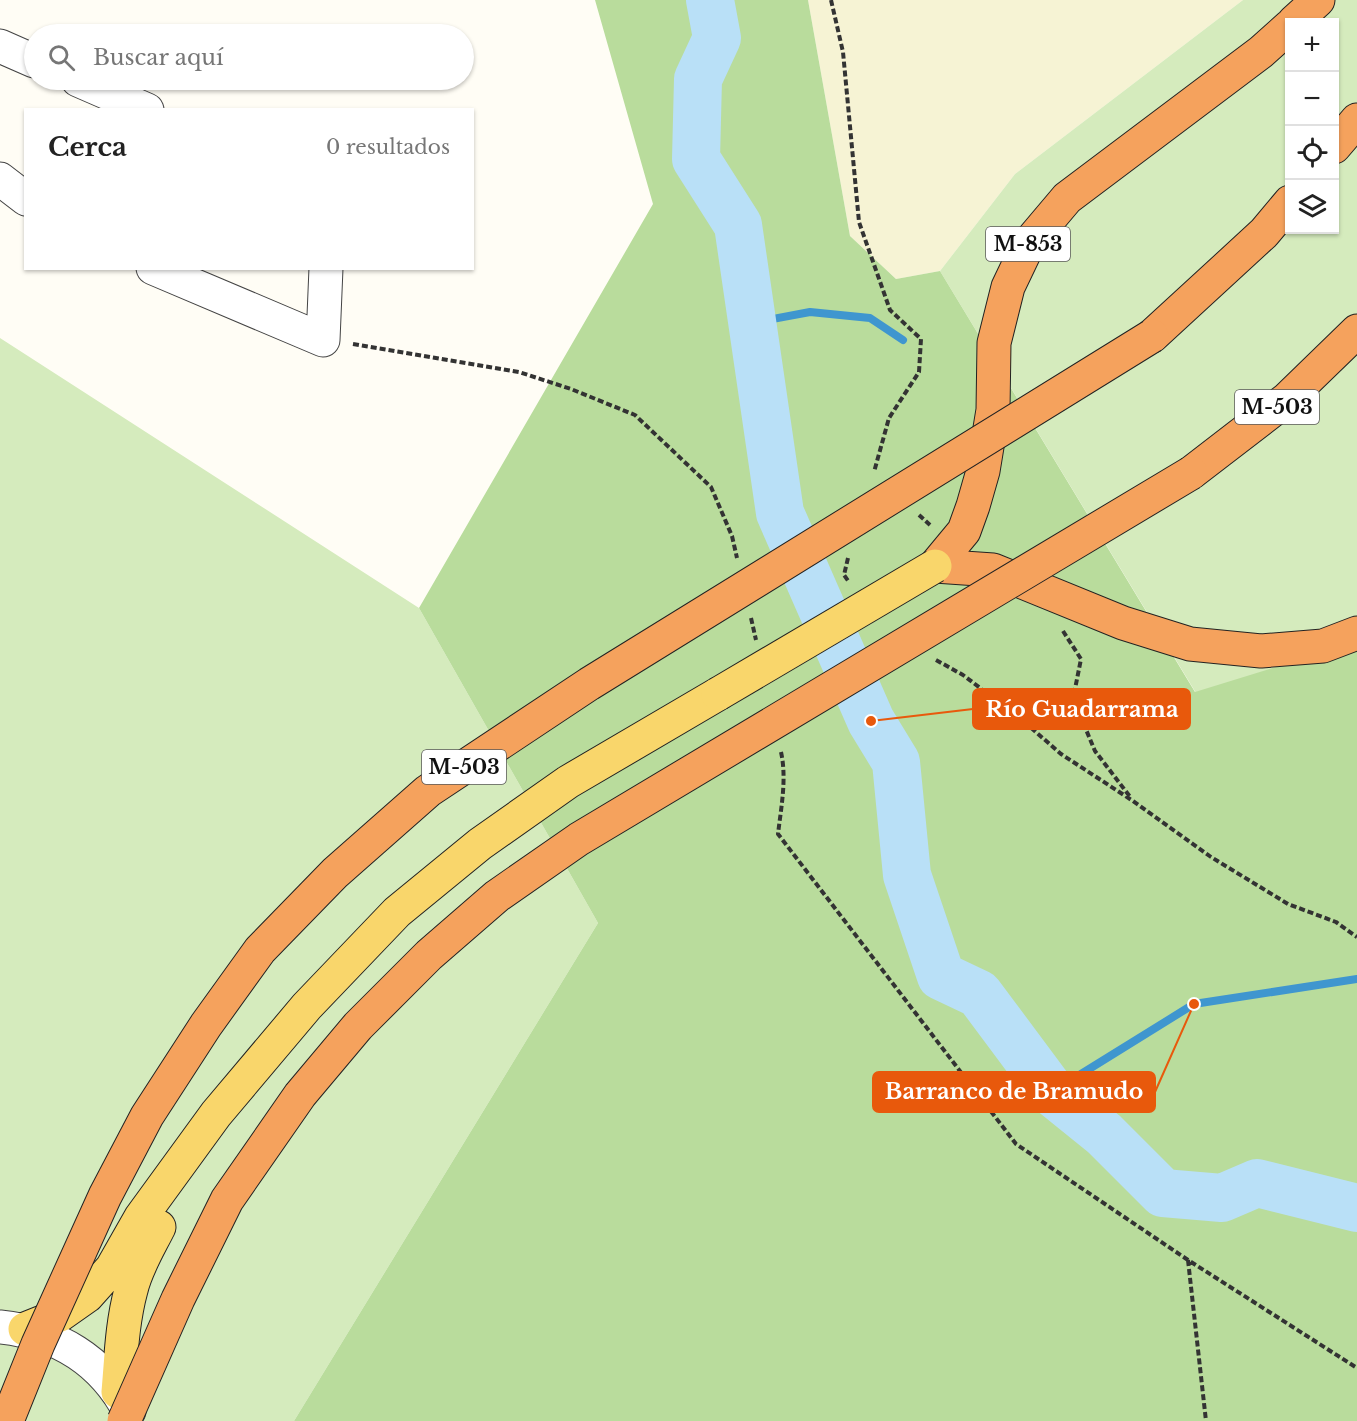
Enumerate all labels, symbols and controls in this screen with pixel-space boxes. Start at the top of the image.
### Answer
map controls [1285,18,1339,234]
button: + [1285,18,1339,72]
search box [24,24,474,90]
icon: search [45,41,78,74]
text: Buscar aquí [93,44,224,71]
button: − [1285,72,1339,126]
button: locate [1285,126,1339,180]
text: Cerca [48,131,127,163]
text: 0 resultados [326,135,450,159]
button: layers [1285,180,1339,234]
road number: M-853 [986,227,1070,261]
road number: M-503 [1235,390,1319,424]
callout: Río Guadarrama [973,689,1190,729]
text: Río Guadarrama [985,696,1179,723]
road number: M-503 [422,750,506,784]
callout: Barranco de Bramudo [873,1072,1155,1112]
text: Barranco de Bramudo [885,1078,1143,1105]

